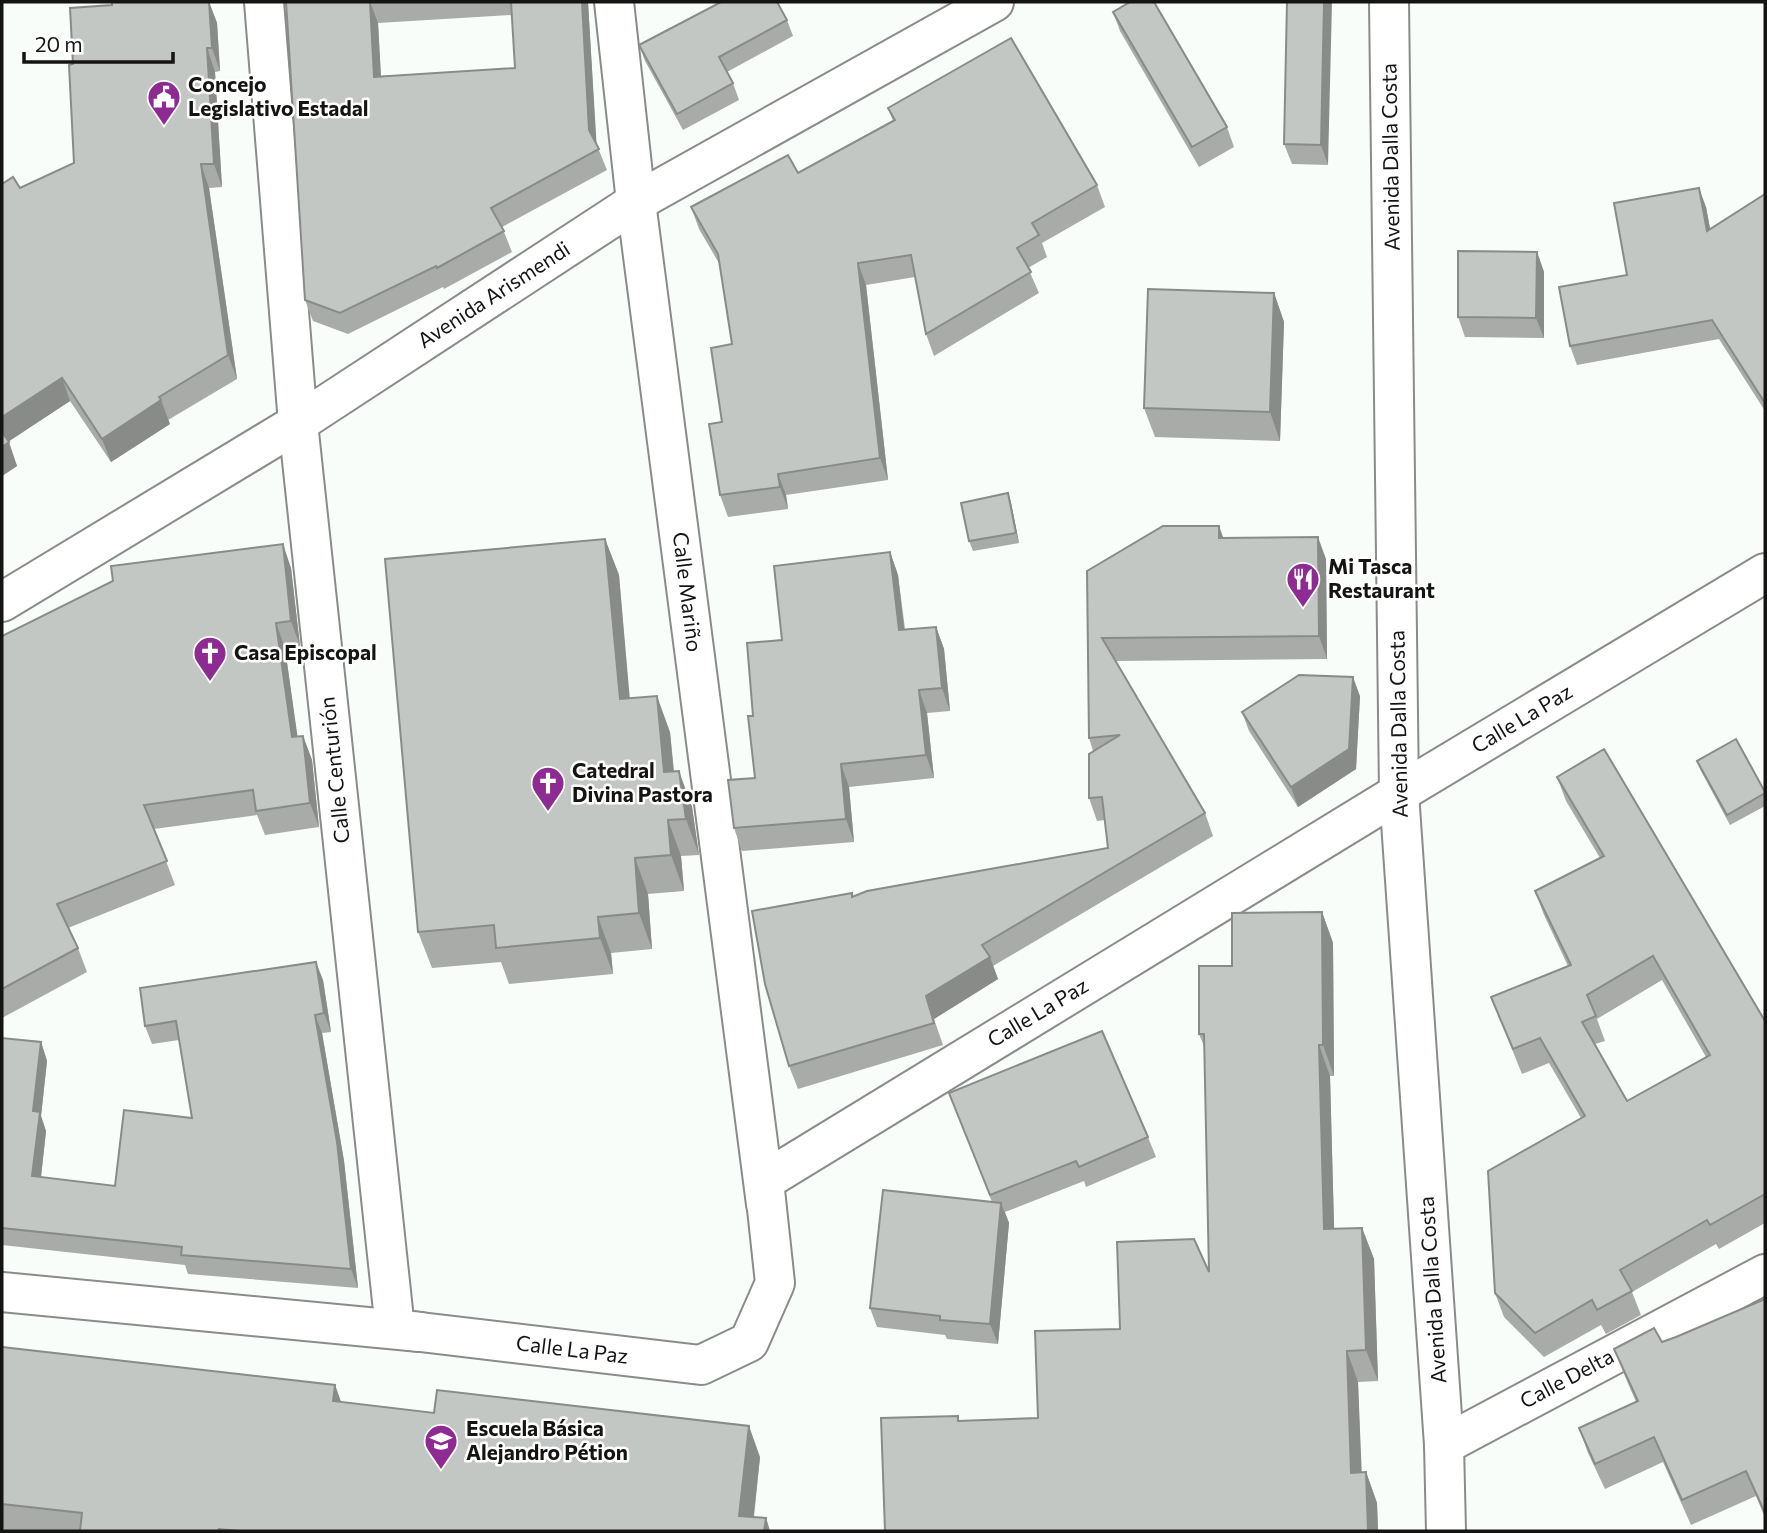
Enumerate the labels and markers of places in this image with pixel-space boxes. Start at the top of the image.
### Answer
place label: Concejo Legislativo Estadal [188,71,369,120]
public building icon: Concejo Legislativo Estadal [145,78,183,127]
place label: Mi Tasca Restaurant [1328,553,1435,602]
restaurant icon: Mi Tasca Restaurant [1284,560,1322,609]
church icon: Casa Episcopal [191,634,229,683]
place label: Casa Episcopal [234,639,377,664]
place label: Catedral Divina Pastora [572,757,713,806]
church icon: Catedral Divina Pastora [529,764,567,813]
place label: Escuela Básica Alejandro Pétion [466,1415,628,1464]
school or university icon: Escuela Básica Alejandro Pétion [422,1422,460,1471]

